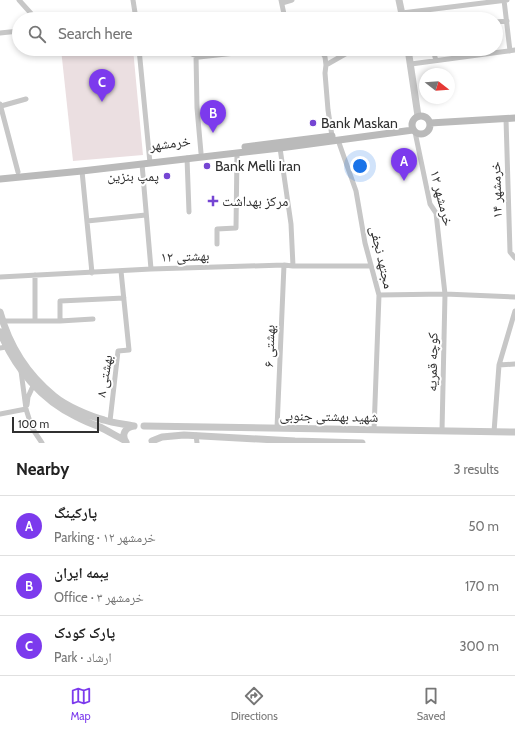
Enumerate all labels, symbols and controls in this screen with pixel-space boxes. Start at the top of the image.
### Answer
search box [12,12,503,56]
icon: search [26,23,48,45]
text: Search here [58,25,133,43]
north arrow [419,68,455,104]
pin: C [89,69,115,102]
pin: B [200,100,226,133]
place label: Bank Maskan [321,114,398,132]
marker: Bank Maskan [308,118,318,128]
street label: خرمشهر [147,132,192,155]
pin: A [391,148,417,181]
your location [350,156,370,176]
place label: Bank Melli Iran [215,157,301,175]
marker: Bank Melli Iran [202,161,212,171]
street label: خرمشهر ۱۴ [486,161,506,219]
place label: پمپ بنزین [107,167,159,185]
street label: خرمشهر ۱۲ [426,168,458,228]
marker: پمپ بنزین [162,171,172,181]
place label: مرکز بهداشت [222,192,288,210]
marker: مرکز بهداشت [207,195,219,207]
street label: مجتهد نجفی [366,224,398,290]
street label: بهشتی ۱۲ [160,246,210,266]
street label: بهشتی ۶ [259,324,279,368]
street label: کوچه قمریه [422,332,442,392]
street label: بهشتی ۸ [92,353,116,398]
street label: شهید بهشتی جنوبی [280,406,378,426]
scale bar [12,415,99,434]
text: 100 m [18,417,49,431]
text: Nearby [16,459,69,479]
text: 3 results [453,461,499,477]
text: پارکینگ [54,504,97,522]
text: A [25,518,33,534]
text: 50 m [469,518,499,534]
text: Parking · خرمشهر ۱۲ [54,529,156,545]
text: یبمه ایران [54,564,109,582]
text: B [25,578,33,594]
text: 170 m [465,578,499,594]
text: Office · خرمشهر ۳ [54,589,144,605]
text: پارک کودک [54,624,115,642]
text: C [25,638,33,654]
text: 300 m [459,638,499,654]
text: Park · ارشاد [54,649,112,665]
tab: Map [70,685,92,723]
tab: Directions [231,685,278,723]
tab: Saved [417,685,445,723]

